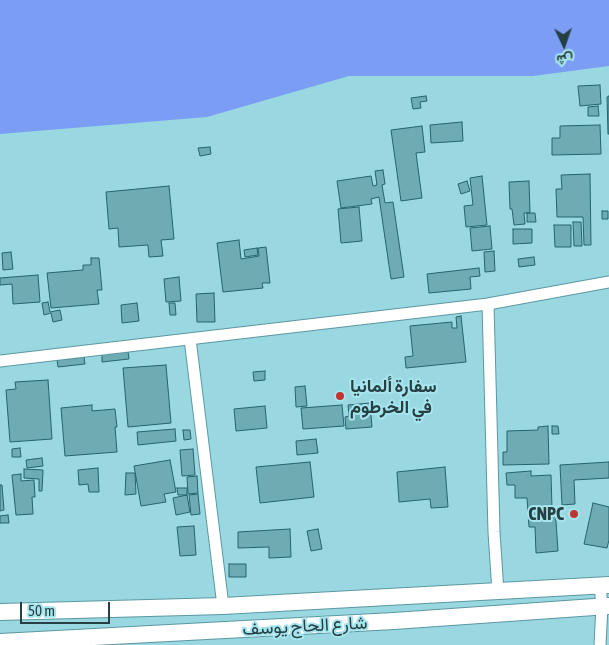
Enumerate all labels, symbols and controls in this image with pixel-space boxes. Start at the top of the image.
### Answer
north arrow [539,20,589,70]
text: ش [556,52,574,68]
place label: سفارة ألمانيا في الخرطوم [350,375,437,418]
marker: سفارة ألمانيا في الخرطوم [334,390,346,402]
place label: CNPC [528,503,564,525]
marker: CNPC [568,508,580,520]
scale bar [22,592,112,624]
text: 50 m [28,602,55,619]
street label: شارع الحاج يوسف [242,612,368,640]

